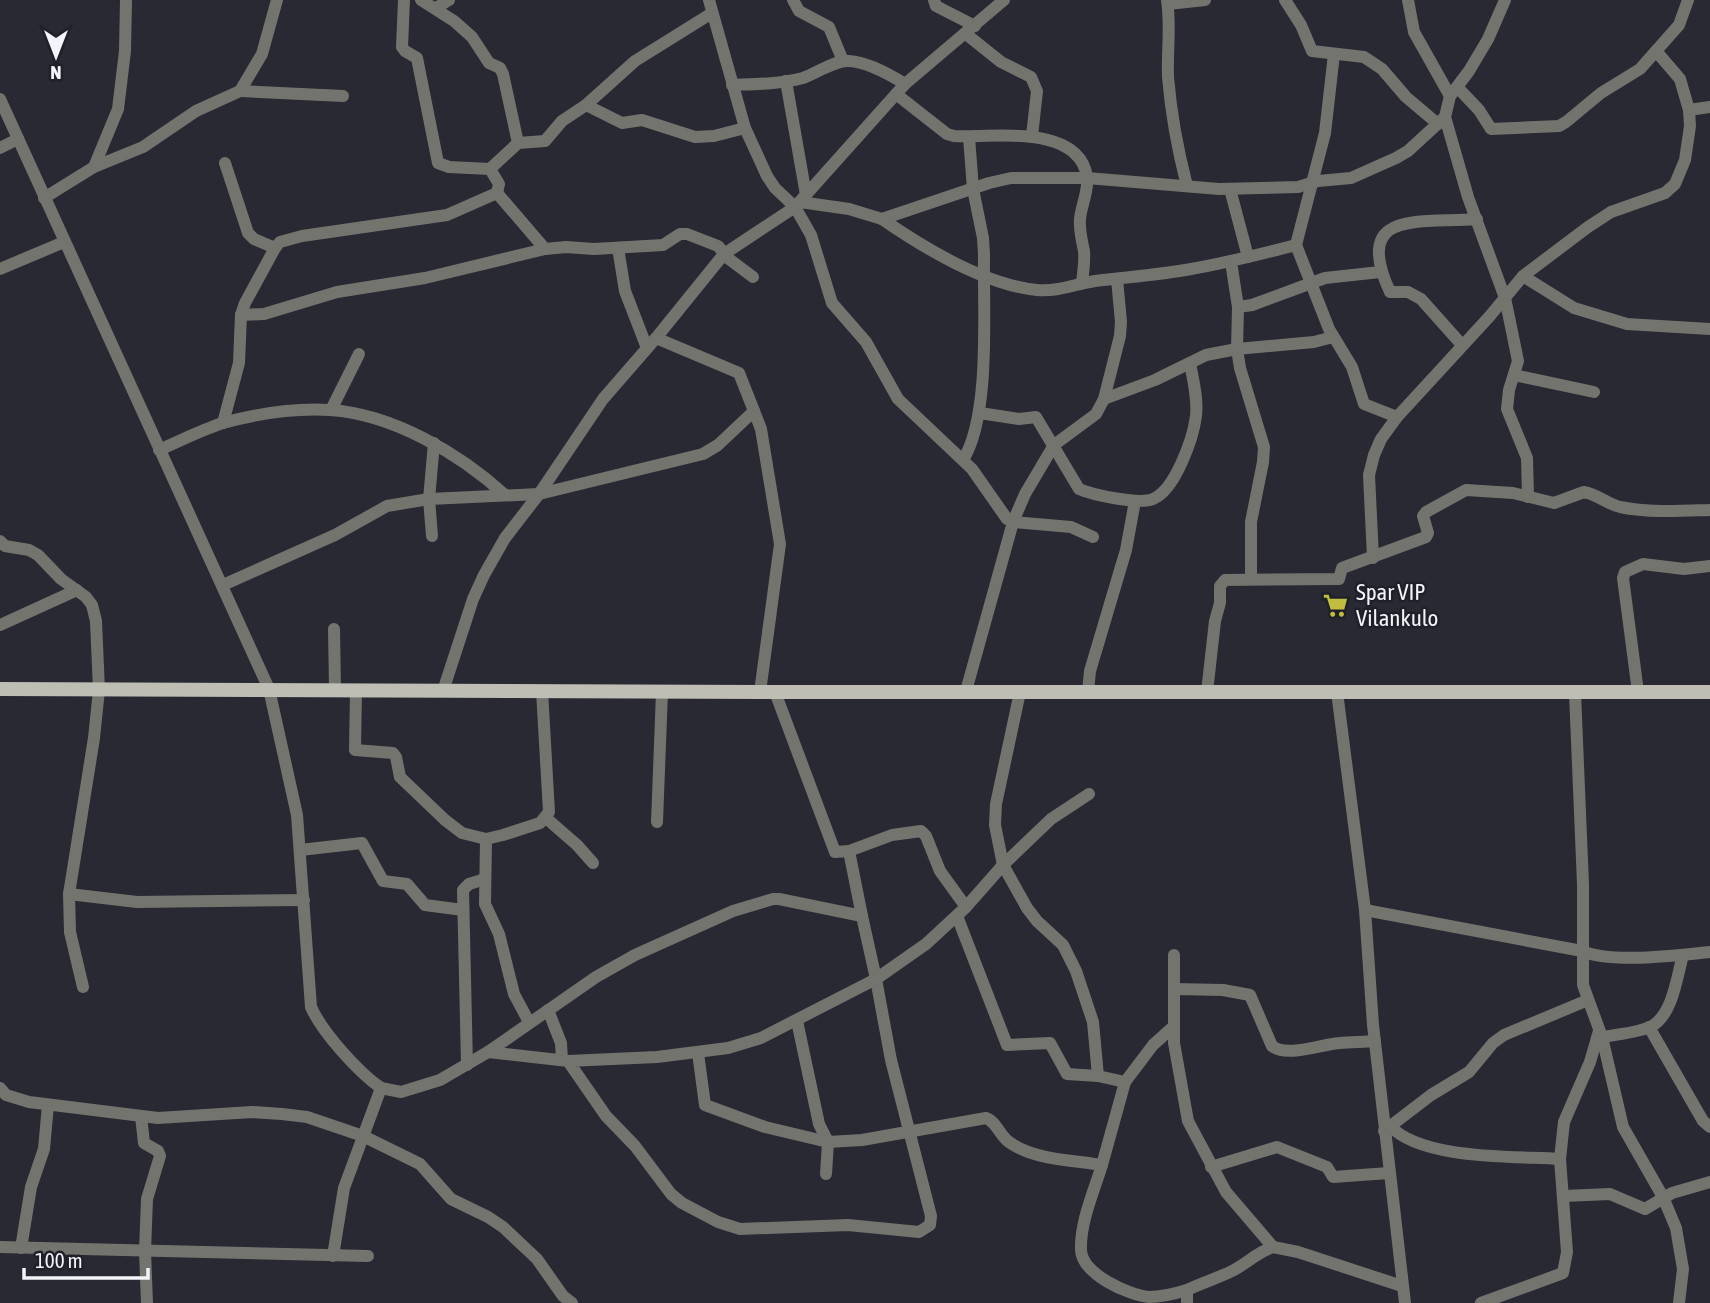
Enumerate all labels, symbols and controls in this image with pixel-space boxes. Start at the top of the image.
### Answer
north arrow [21,21,91,91]
text: N [50,62,62,84]
place label: Spar VIP Vilankulo [1356,579,1438,631]
supermarket icon: Spar VIP Vilankulo [1322,591,1350,619]
scale bar [24,1236,149,1280]
text: 100 m [35,1248,83,1272]

